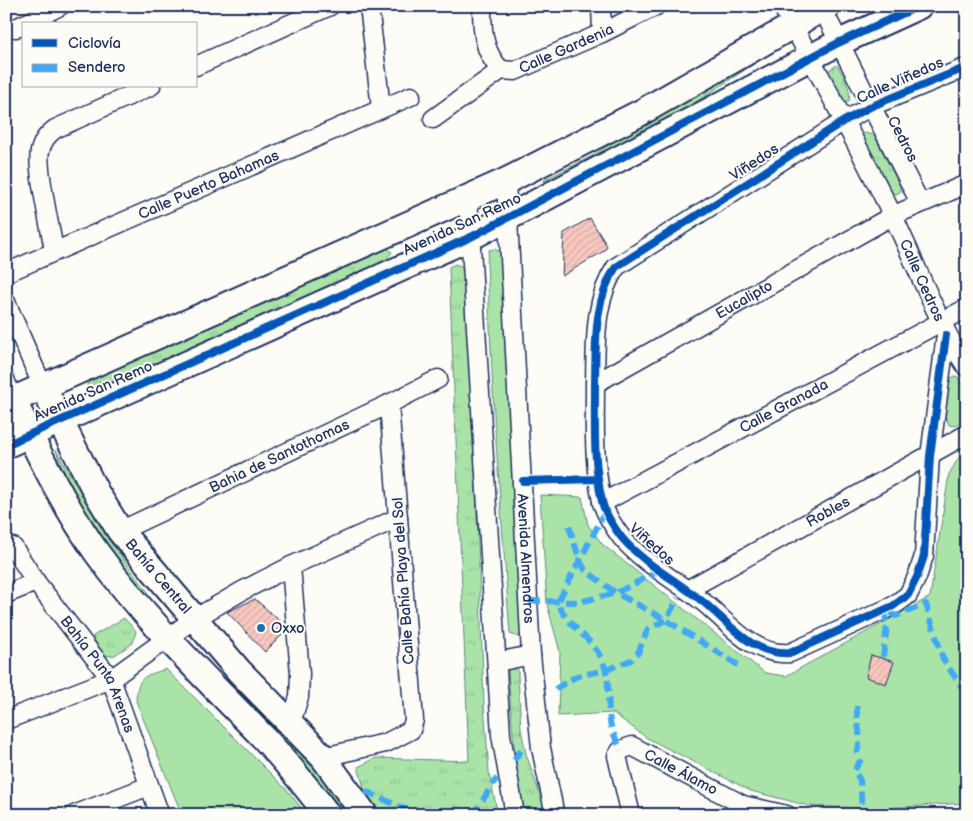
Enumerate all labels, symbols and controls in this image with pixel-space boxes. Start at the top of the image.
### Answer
street label: Calle Gardenia [516,20,617,78]
legend [22,22,198,88]
text: Ciclovía [68,34,121,53]
street label: Calle Viñedos [854,53,947,108]
text: Sendero [68,58,126,77]
street label: Cedros [883,113,922,166]
street label: Viñedos [726,139,783,185]
street label: Calle Puerto Bahamas [135,146,283,224]
street label: Avenida San Remo [400,189,524,260]
street label: Calle Cedros [895,236,949,325]
street label: Eucalipto [712,276,776,324]
street label: Avenida San Remo [31,357,156,426]
street label: Calle Granada [736,375,832,438]
street label: Bahia de Santothomas [206,415,353,498]
street label: Robles [803,492,854,532]
street label: Avenida Almendros [513,493,538,624]
street label: Calle Bahía Playa del Sol [388,497,419,665]
street label: Viñedos [625,519,679,570]
street label: Bahía Central [121,535,195,618]
street label: Bahía Punta Arenas [56,612,139,736]
place label: Oxxo [271,619,305,638]
marker: Oxxo [255,622,267,634]
street label: Calle Álamo [641,745,721,800]

